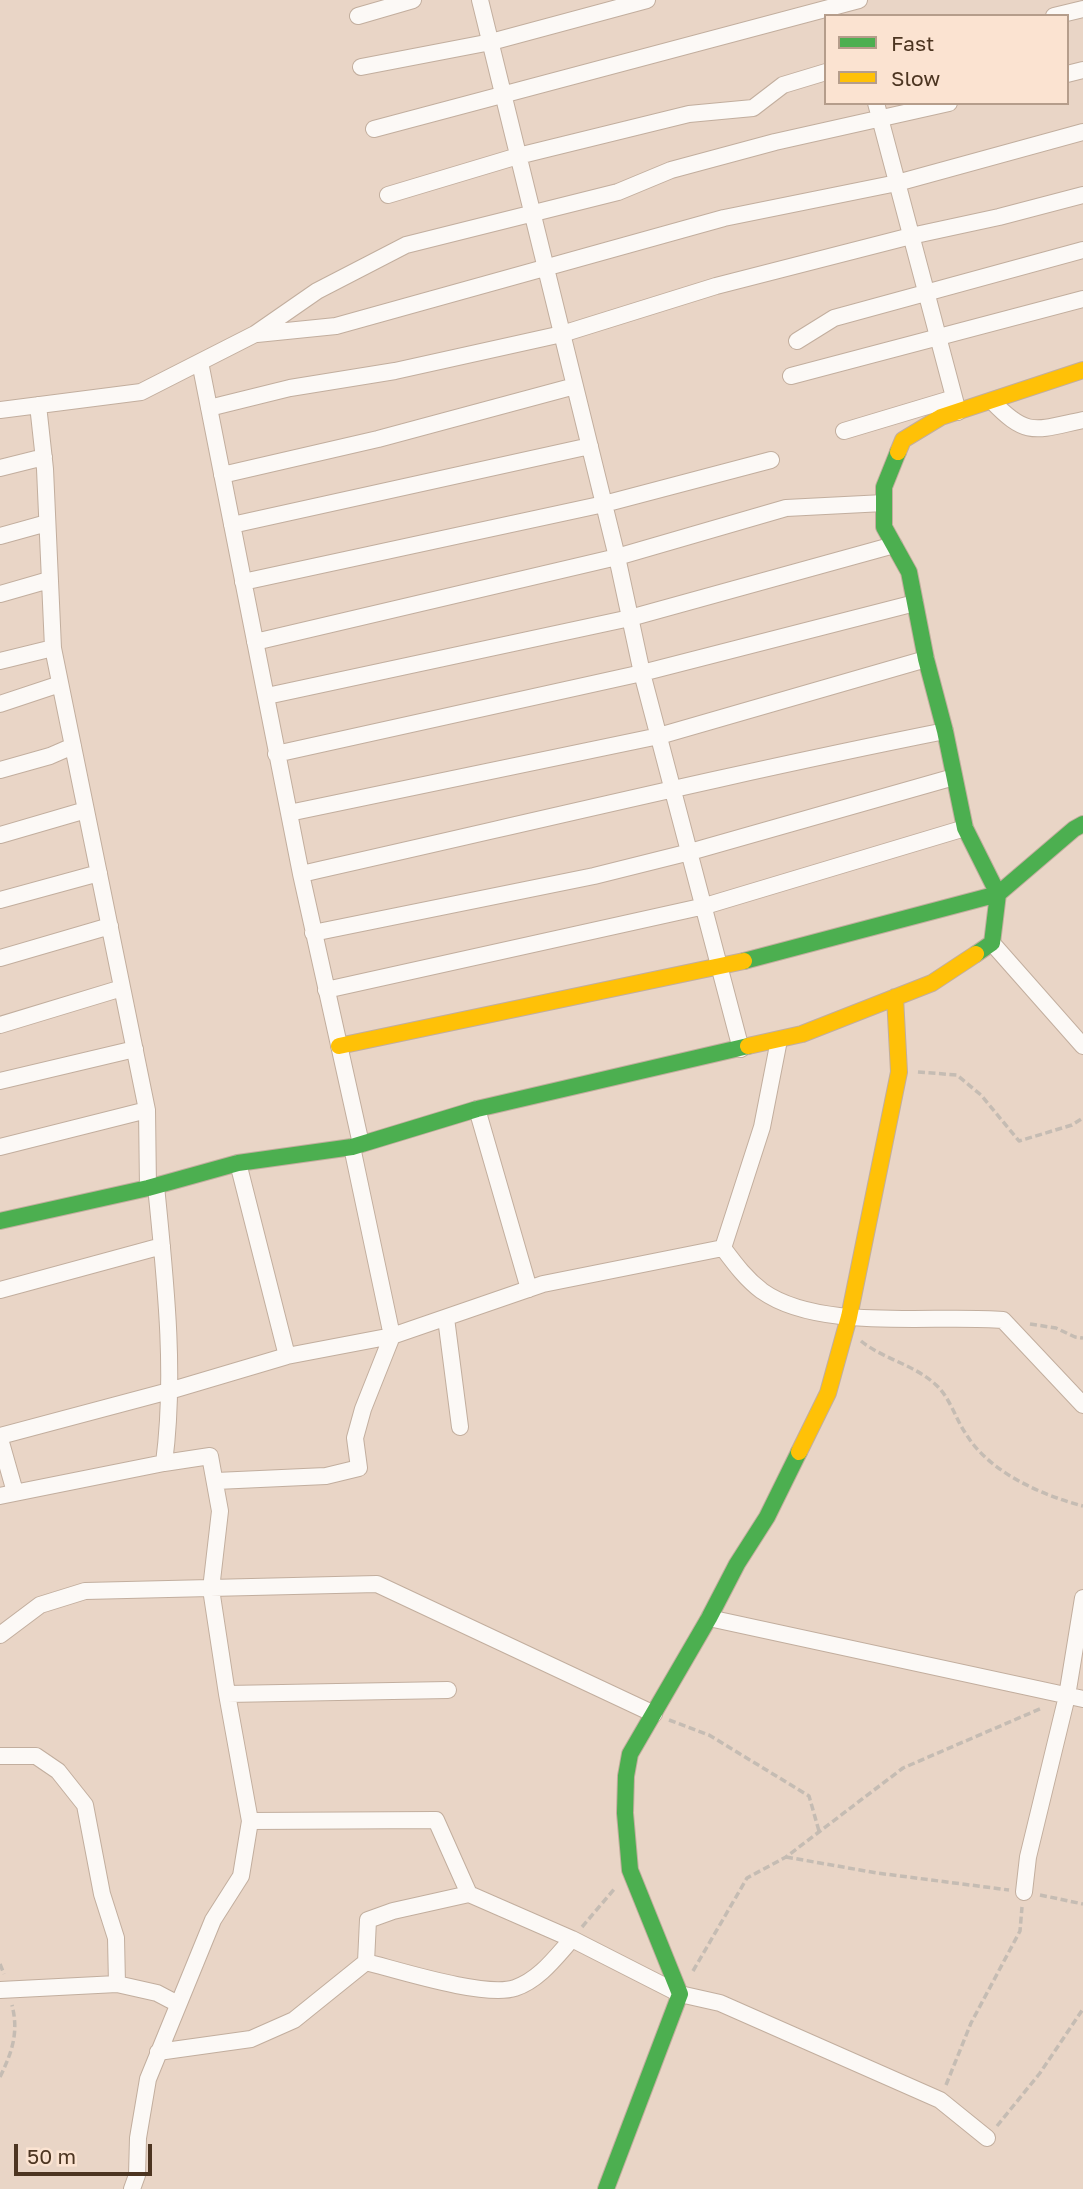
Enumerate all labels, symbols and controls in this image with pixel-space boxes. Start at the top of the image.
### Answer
legend [824,14,1069,105]
text: Fast [891,30,934,56]
text: Slow [891,65,940,91]
scale bar [18,2130,156,2174]
text: 50 m [27,2143,76,2169]

